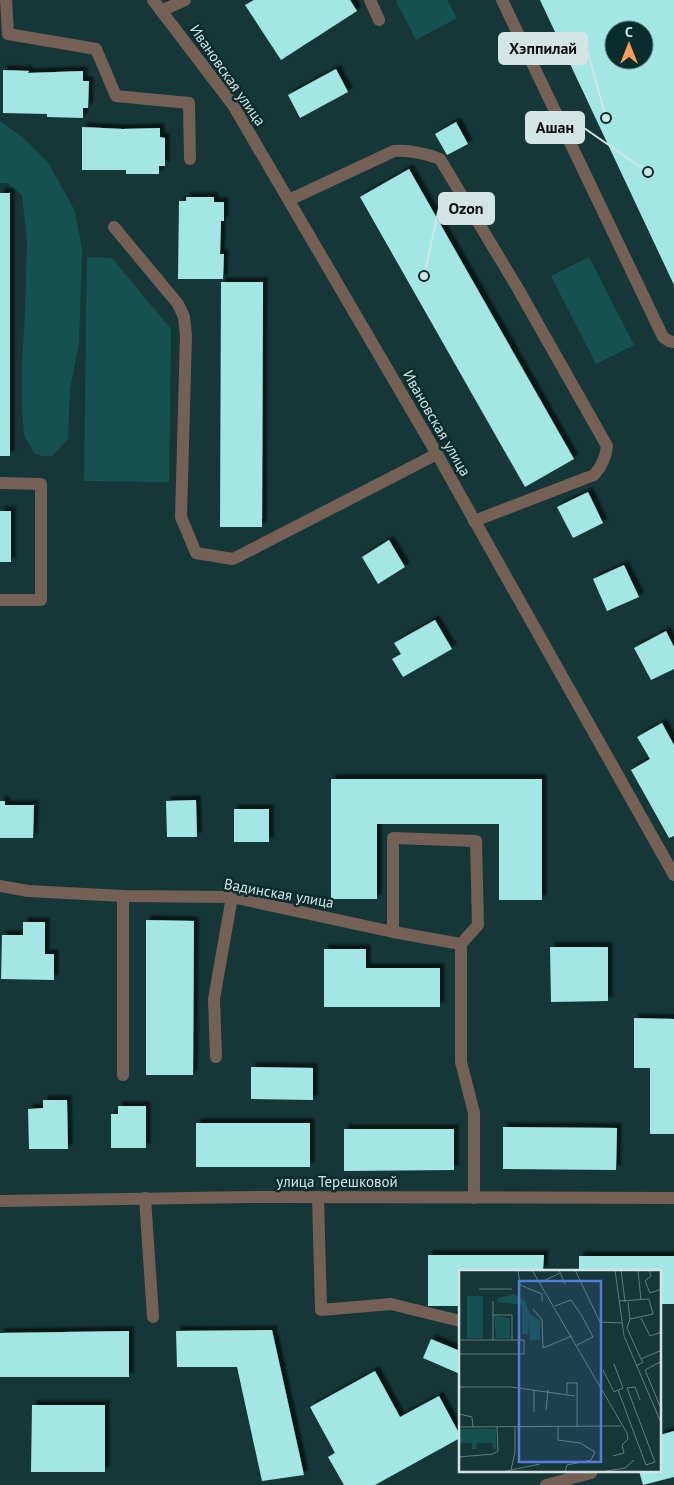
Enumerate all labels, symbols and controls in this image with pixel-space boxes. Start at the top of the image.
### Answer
north arrow [604,20,654,70]
street label: Ивановская улица [186,21,270,129]
text: С [625,23,633,41]
callout: Хэппилай [499,33,587,64]
text: Хэппилай [509,38,577,58]
callout: Ашан [526,112,584,143]
text: Ашан [536,117,574,137]
callout: Ozon [439,193,494,224]
text: Ozon [449,198,483,218]
street label: Ивановская улица [399,367,475,479]
street label: Вадинская улица [223,874,335,912]
street label: улица Терешковой [276,1172,398,1191]
inset map [459,1270,662,1472]

